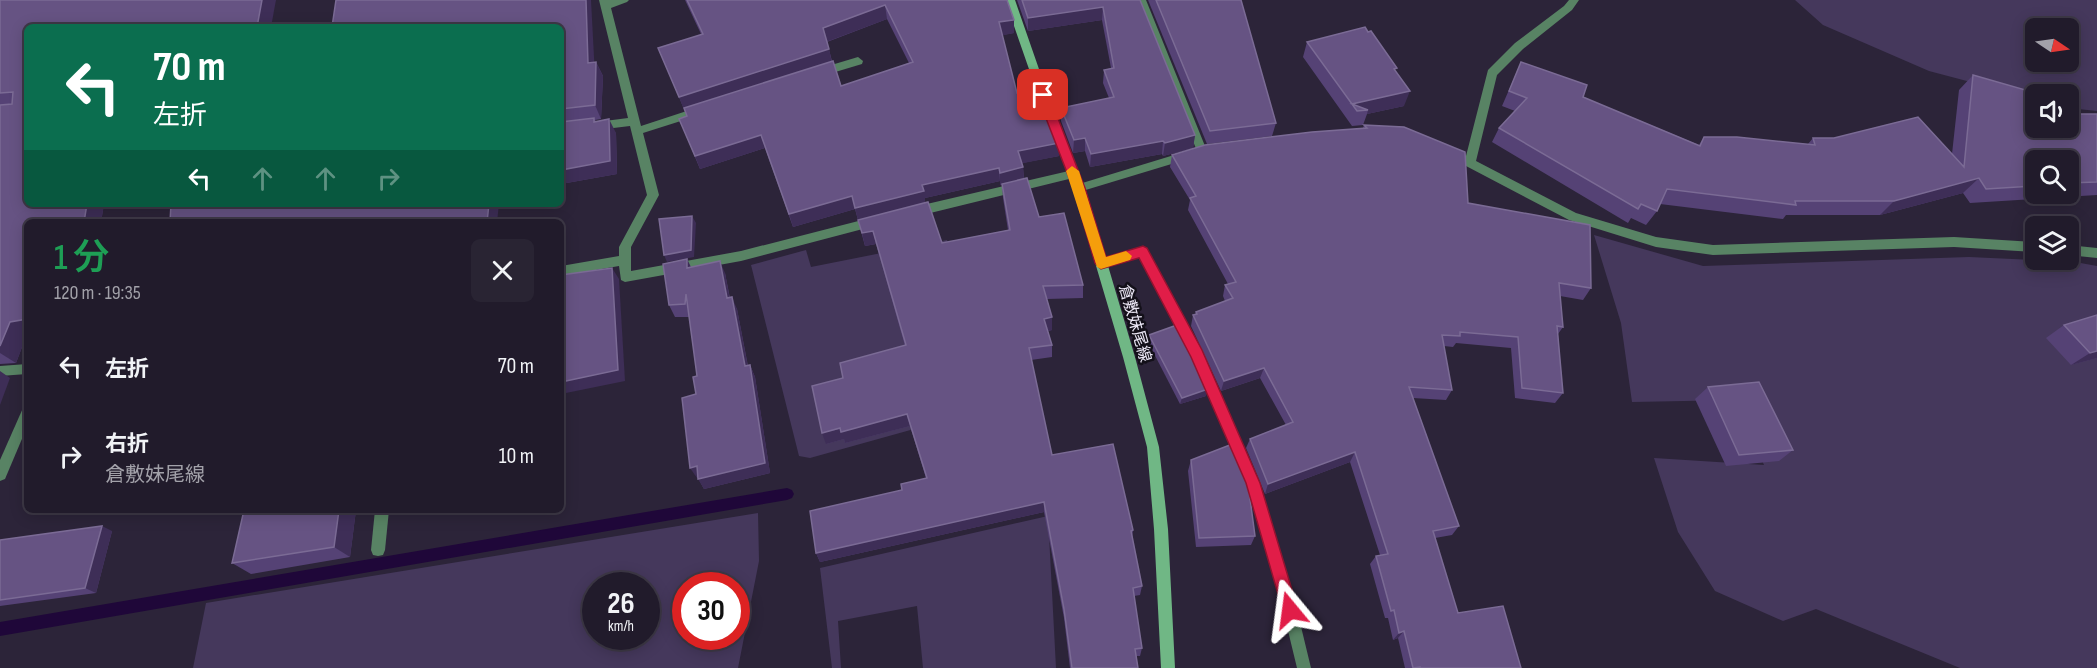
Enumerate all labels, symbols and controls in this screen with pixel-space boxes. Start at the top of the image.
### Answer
north arrow [2025,18,2079,72]
map controls [2025,18,2079,270]
text: 70 m [153,42,226,93]
icon: left [54,48,132,126]
pin [1017,69,1068,120]
icon: arrive [1026,78,1059,111]
button: sound [2025,84,2079,138]
text: 左折 [153,100,207,132]
button: search [2025,150,2079,204]
icon: left [183,162,216,195]
icon: ahead [246,162,279,195]
icon: ahead [309,162,342,195]
icon: right [372,162,405,195]
button: layers [2025,216,2079,270]
text: 1 分 [54,237,109,280]
button: close [471,239,534,302]
text: 120 m · 19:35 [54,281,141,305]
street label: 倉敷妹尾線 [1114,282,1155,364]
icon: left [54,350,87,383]
text: 70 m [498,353,534,380]
text: 左折 [105,356,149,383]
text: 右折 [105,431,149,458]
icon: right [54,440,87,473]
text: 10 m [499,443,534,470]
text: 倉敷妹尾線 [105,463,205,487]
speed limit sign: 30 [672,572,750,650]
position arrow [1258,578,1322,642]
text: 26 [607,586,635,622]
text: km/h [608,617,634,636]

